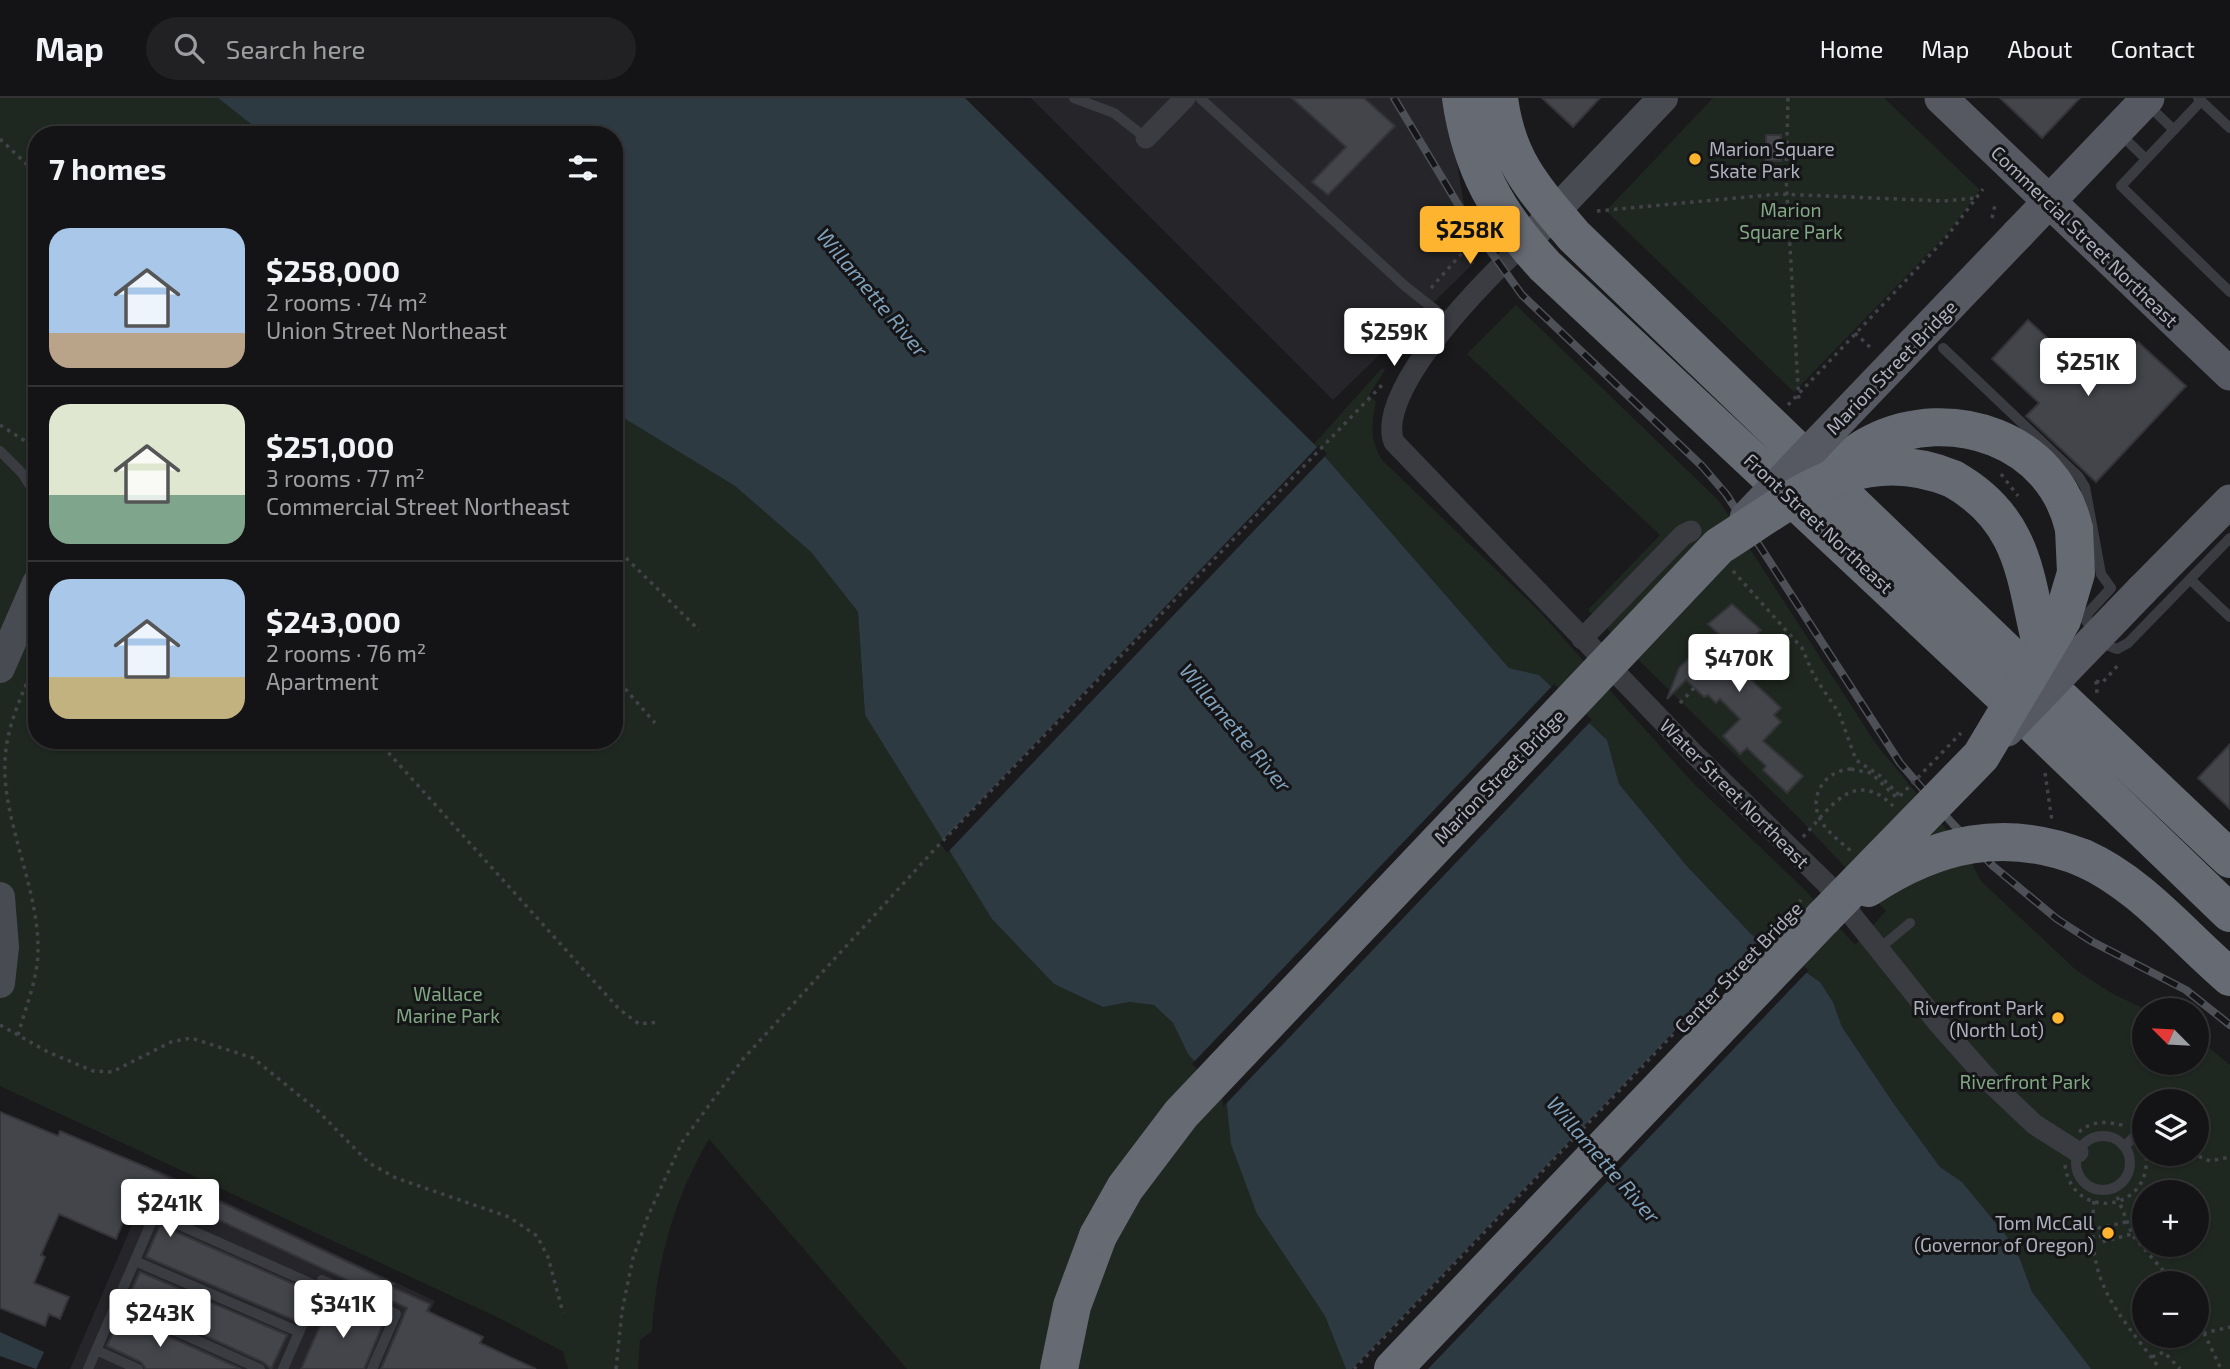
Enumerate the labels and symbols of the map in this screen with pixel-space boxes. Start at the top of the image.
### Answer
place label: Marion Square Skate Park [1709,137,1835,182]
street label: Commercial Street Northeast [1987,141,2183,331]
marker: Marion Square Skate Park [1687,151,1703,167]
park label: Marion Square Park [1739,198,1843,243]
pin: $258K [1421,206,1519,266]
water label: Willamette River [812,223,934,362]
street label: Marion Street Bridge [1821,295,1961,439]
pin: $259K [1345,308,1443,368]
pin: $251K [2039,338,2137,398]
street label: Front Street Northeast [1740,448,1898,598]
pin: $470K [1690,634,1788,694]
water label: Willamette River [1175,658,1297,797]
street label: Marion Street Bridge [1429,704,1569,848]
street label: Water Street Northeast [1656,714,1814,872]
street label: Center Street Bridge [1669,897,1807,1037]
park label: Wallace Marine Park [396,982,500,1027]
place label: Riverfront Park (North Lot) [1913,996,2044,1041]
north arrow [2132,998,2208,1074]
marker: Riverfront Park (North Lot) [2050,1010,2066,1026]
park label: Riverfront Park [1960,1070,2091,1093]
water label: Willamette River [1542,1091,1666,1228]
pin: $241K [121,1180,219,1239]
place label: Tom McCall (Governor of Oregon) [1914,1211,2094,1256]
marker: Tom McCall (Governor of Oregon) [2100,1225,2116,1241]
pin: $341K [294,1280,392,1340]
pin: $243K [111,1290,209,1349]

